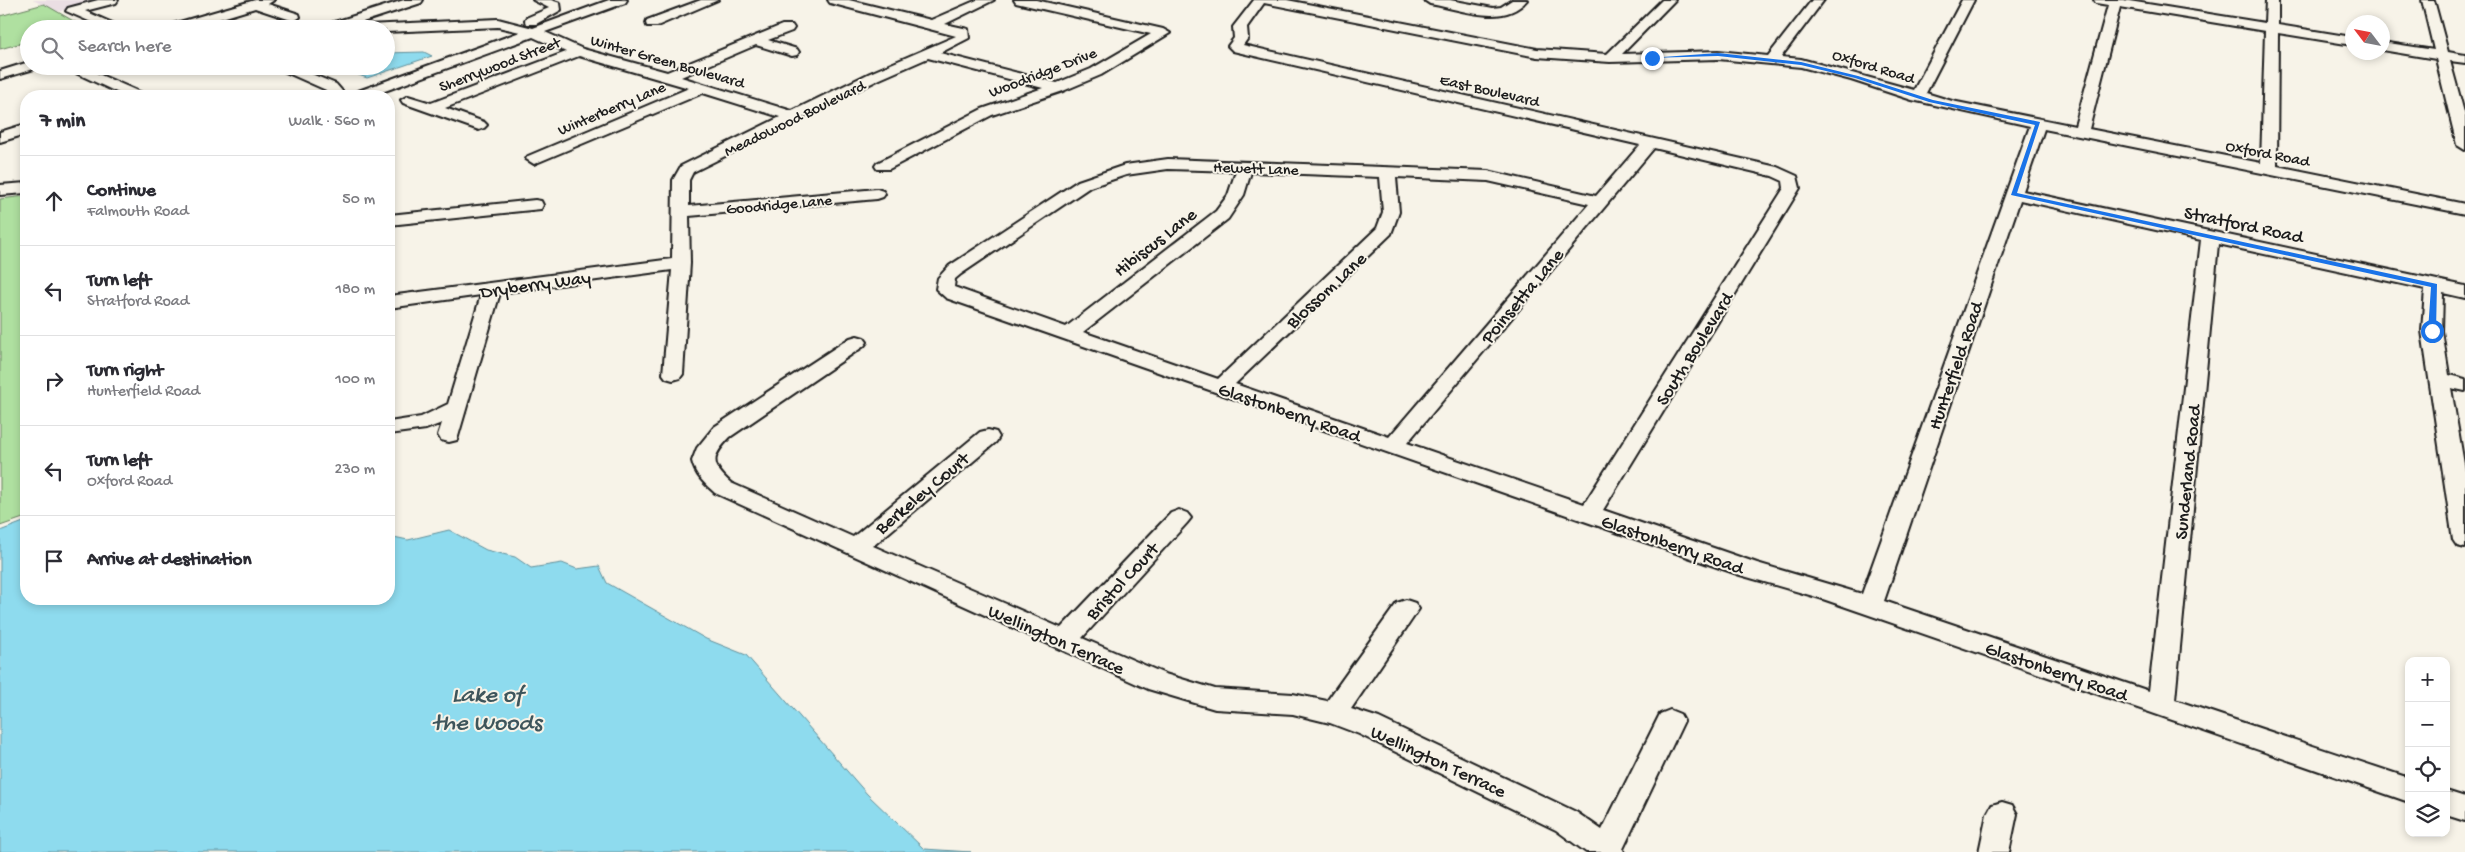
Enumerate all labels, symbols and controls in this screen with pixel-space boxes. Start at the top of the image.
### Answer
north arrow [2345,15,2390,60]
search box [20,20,395,75]
street label: Winter Green Boulevard [588,32,748,95]
icon: search [38,34,66,62]
street label: Sherrywood Street [437,34,565,98]
text: Search here [78,36,172,59]
street label: Woodridge Drive [987,45,1101,104]
route end [1641,47,1664,70]
street label: Oxford Road [1830,47,1918,90]
street label: East Boulevard [1437,72,1543,113]
street label: Meadowood Boulevard [722,77,871,163]
street label: Winterberry Lane [556,79,670,142]
text: 7 min [40,110,85,135]
text: Walk · 560 m [289,113,375,132]
street label: Oxford Road [2224,138,2312,173]
street label: Hewett Lane [1213,160,1300,182]
text: Continue [87,180,156,203]
icon: ahead [40,187,68,215]
text: 50 m [342,191,375,210]
street label: Goodridge Lane [726,192,834,221]
text: Falmouth Road [87,203,189,222]
street label: Stratford Road [2182,203,2307,251]
street label: Hibiscus Lane [1110,204,1203,283]
street label: Poinsetta Lane [1477,245,1570,350]
street label: Blossom Lane [1282,248,1373,335]
street label: Dryberry Way [477,267,593,306]
text: Turn left [87,270,151,293]
icon: left [40,277,68,305]
text: 180 m [336,281,375,300]
street label: South Boulevard [1652,287,1741,411]
text: Stratford Road [87,293,189,312]
street label: Hunterfield Road [1925,297,1991,433]
route start [2421,320,2444,343]
text: Turn right [87,360,163,383]
icon: right [40,367,68,395]
text: 100 m [335,371,375,390]
street label: Glastonberry Road [1215,379,1365,450]
text: Hunterfield Road [87,383,200,402]
street label: Sunderland Road [2171,402,2208,541]
street label: Berkeley Court [871,447,977,541]
text: Turn left [87,450,151,473]
icon: left [40,457,68,485]
text: 230 m [335,461,375,480]
text: Oxford Road [87,473,172,492]
street label: Glastonberry Road [1598,511,1748,582]
street label: Bristol Court [1081,537,1167,627]
icon: arrive [40,547,68,575]
text: Arrive at destination [87,549,251,572]
street label: Wellington Terrace [984,601,1127,682]
street label: Glastonberry Road [1982,638,2132,709]
map controls [2405,657,2450,837]
button: + [2405,657,2450,702]
water label: Lake of the Woods [433,682,544,739]
button: − [2405,702,2450,747]
street label: Wellington Terrace [1366,722,1509,805]
button: locate [2405,747,2450,792]
button: layers [2405,792,2450,837]

